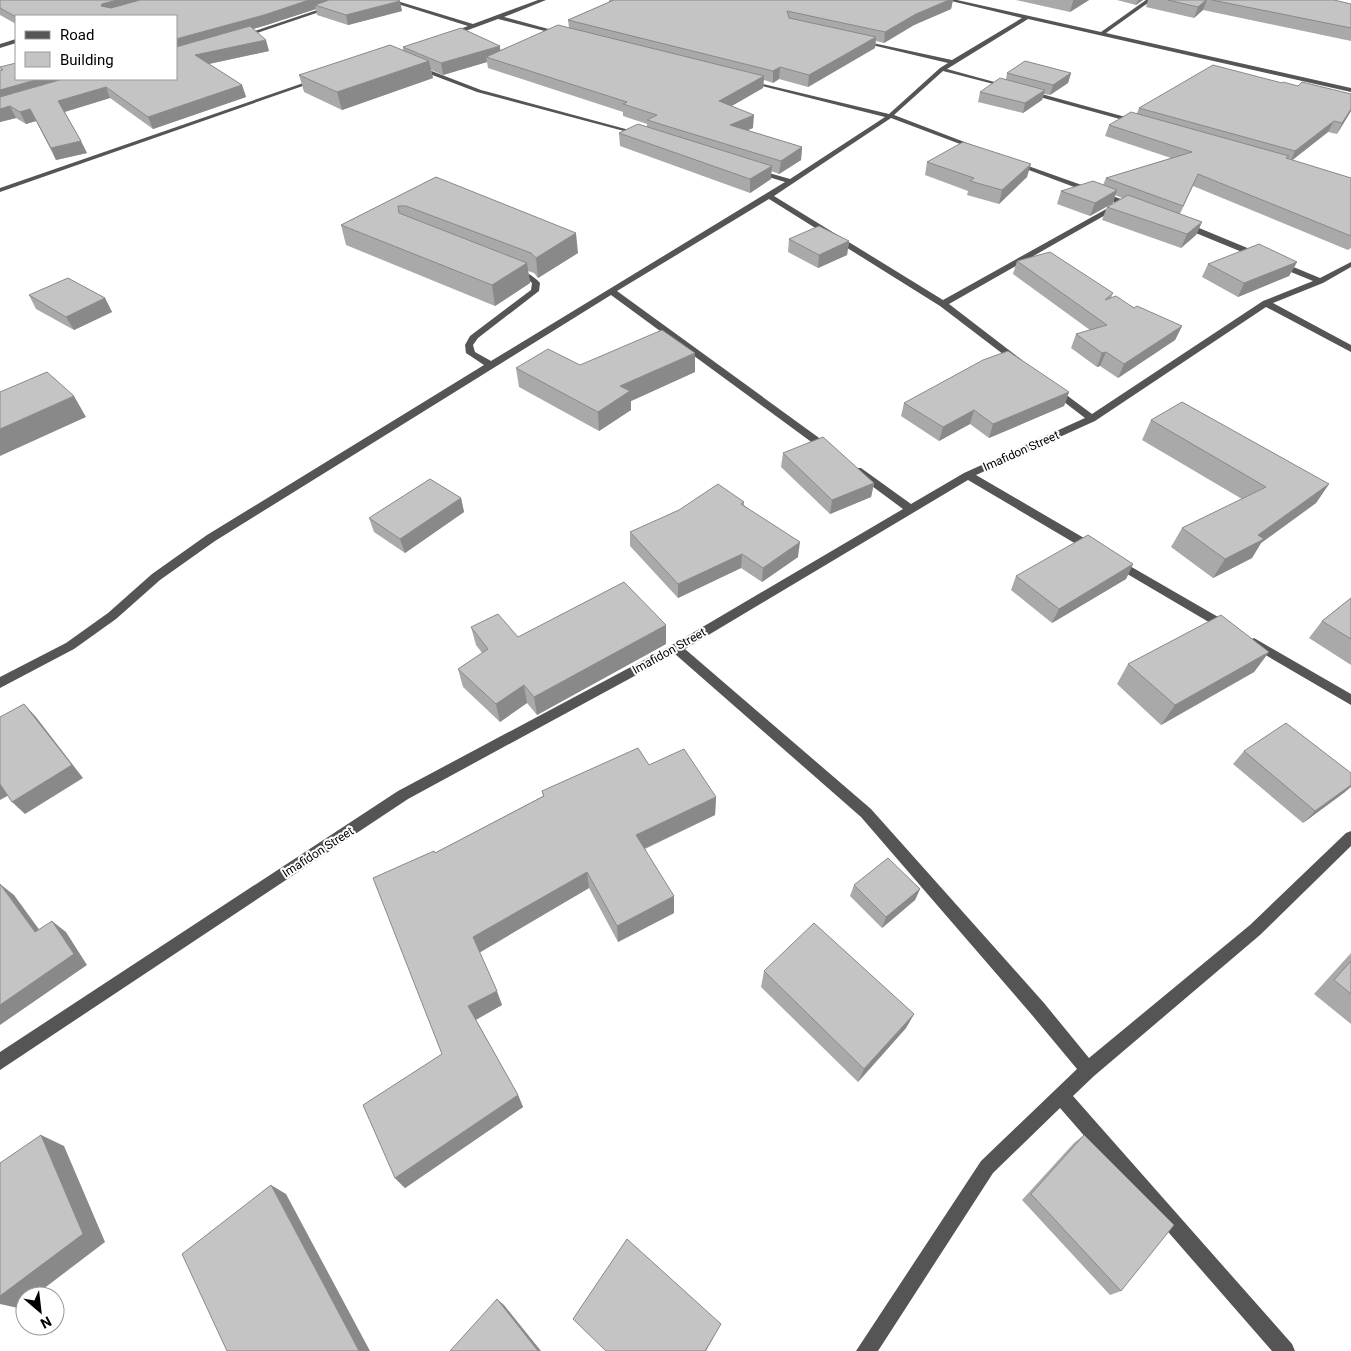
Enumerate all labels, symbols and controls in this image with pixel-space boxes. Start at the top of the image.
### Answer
legend [15,15,178,80]
text: Road [60,26,94,44]
text: Building [60,51,114,69]
street label: Imafidon Street [981,428,1061,474]
street label: Imafidon Street [630,625,708,677]
street label: Imafidon Street [280,824,356,880]
north arrow [15,1286,65,1336]
text: N [38,1313,54,1332]

